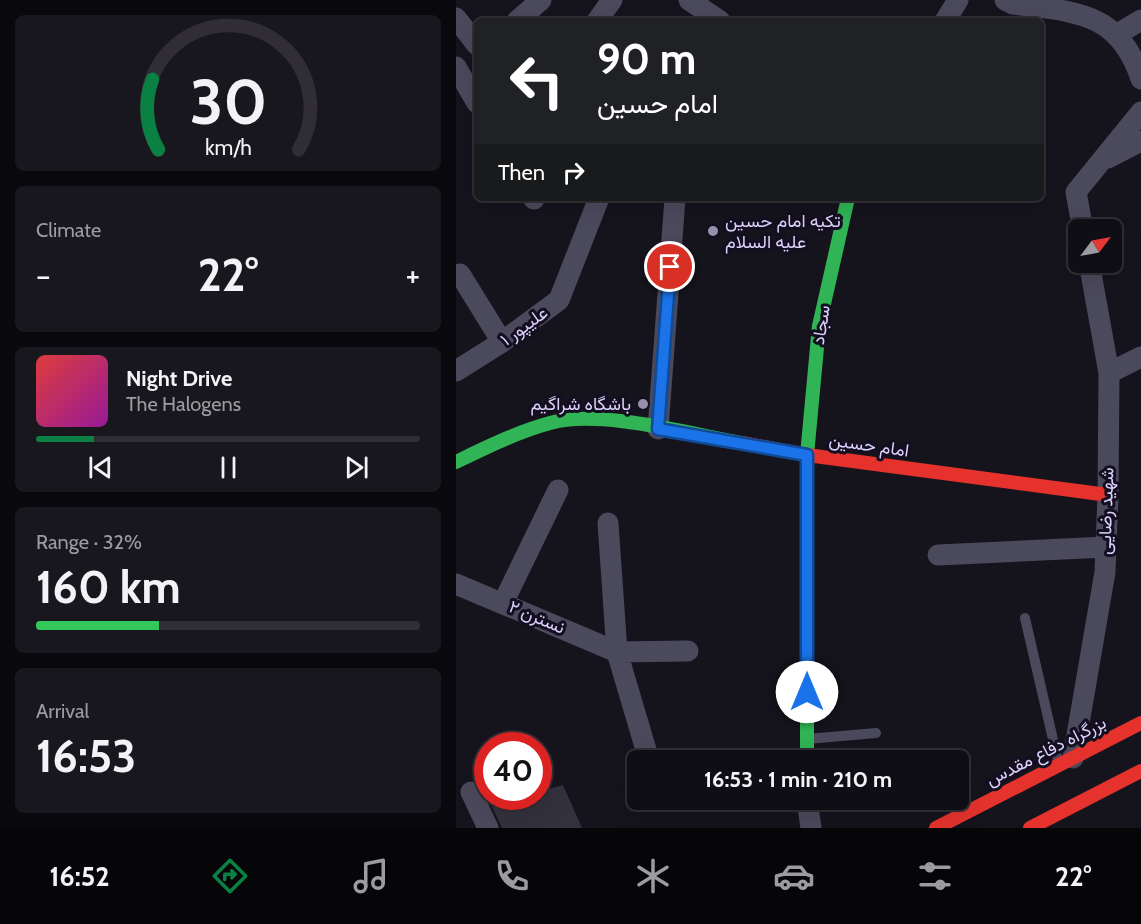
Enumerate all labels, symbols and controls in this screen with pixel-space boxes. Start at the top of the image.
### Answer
text: 90 m [597,33,696,85]
icon: left [498,42,576,120]
text: 30 [189,64,267,140]
text: امام حسین [597,87,718,120]
text: km/h [205,134,251,160]
icon: right [557,156,590,189]
text: Then [498,159,545,186]
place label: تکیه امام حسین علیه السلام [725,210,841,254]
text: Climate [36,218,101,242]
north arrow [1068,219,1122,273]
map controls [1068,219,1122,273]
marker: تکیه امام حسین علیه السلام [706,224,720,238]
pin [644,241,695,292]
text: 22° [198,248,258,302]
icon: arrive [653,250,686,283]
text: − [36,255,51,295]
text: + [405,255,420,295]
street label: علیپور ۱ [496,301,553,351]
street label: سجاد [807,304,835,346]
text: Night Drive [126,365,232,392]
text: The Halogens [126,392,241,416]
place label: باشگاه شراگیم [530,393,631,416]
marker: باشگاه شراگیم [636,397,650,411]
street label: امام حسین [827,428,910,462]
icon: previous [84,451,117,484]
icon: pause [212,451,245,484]
icon: next [340,451,373,484]
street label: شهید رضایی [1093,467,1119,555]
text: Range · 32% [36,530,142,554]
text: 160 km [36,560,181,614]
street label: نسترن ۲ [506,595,568,639]
position arrow [775,660,839,724]
text: Arrival [36,699,89,723]
street label: بزرگراه دفاع مقدس [982,711,1110,792]
text: 16:53 [36,729,136,783]
speed limit sign: 40 [474,732,552,810]
text: 16:53 · 1 min · 210 m [704,766,892,793]
icon: directions [209,855,251,897]
icon: music [350,855,392,897]
icon: phone [491,855,533,897]
icon: climate [632,855,674,897]
icon: car [773,855,815,897]
icon: filters [914,855,956,897]
text: 16:52 [50,860,109,893]
text: 22° [1055,860,1091,893]

